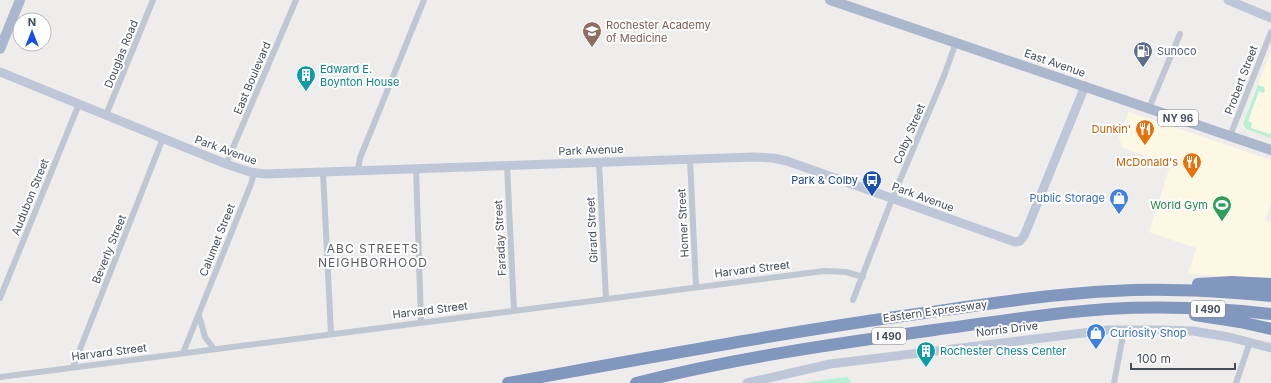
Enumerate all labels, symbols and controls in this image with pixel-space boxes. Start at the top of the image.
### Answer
north arrow [12,12,52,52]
text: N [28,15,36,29]
street label: Douglas Road [101,18,141,90]
place label: Rochester Academy of Medicine [606,18,711,45]
school or university icon: Rochester Academy of Medicine [581,20,603,48]
street label: East Boulevard [230,40,274,116]
fuel station icon: Sunoco [1132,40,1154,68]
street label: Probert Street [1221,43,1261,116]
place label: Sunoco [1157,44,1197,58]
street label: East Avenue [1022,46,1088,80]
place label: Edward E. Boynton House [320,62,399,89]
building icon: Edward E. Boynton House [295,64,317,92]
street label: Colby Street [890,101,928,166]
road number: NY 96 [1158,110,1198,126]
restaurant icon: Dunkin' [1134,118,1156,146]
place label: Dunkin' [1092,122,1131,136]
street label: Park Avenue [193,132,259,168]
street label: Park Avenue [558,142,624,158]
restaurant icon: McDonald's [1181,151,1203,179]
place label: McDonald's [1116,155,1178,169]
street label: Audubon Street [8,156,52,237]
bus stop icon: Park & Colby [861,169,883,197]
place label: Park & Colby [791,173,858,187]
street label: Park Avenue [890,179,956,215]
shop icon: Public Storage [1108,187,1130,215]
street label: Homer Street [674,188,692,258]
place label: Public Storage [1029,191,1105,205]
sports icon: World Gym [1211,194,1233,222]
street label: Girard Street [583,196,601,263]
place label: World Gym [1150,198,1208,212]
street label: Faraday Street [491,199,509,276]
street label: Calumet Street [196,201,238,278]
street label: Beverly Street [89,212,129,286]
district label: ABC STREETS NEIGHBORHOOD [318,241,428,270]
street label: Harvard Street [714,257,791,281]
street label: Eastern Expressway [882,297,988,325]
street label: Harvard Street [392,298,469,322]
road number: I 490 [1191,301,1225,317]
street label: Norris Drive [975,318,1039,340]
shop icon: Curiosity Shop [1085,322,1107,350]
place label: Curiosity Shop [1110,326,1187,340]
road number: I 490 [872,328,906,344]
street label: Harvard Street [71,340,148,364]
building icon: Rochester Chess Center [915,340,937,368]
place label: Rochester Chess Center [940,344,1066,358]
scale bar [1131,345,1235,371]
text: 100 m [1137,351,1171,366]

